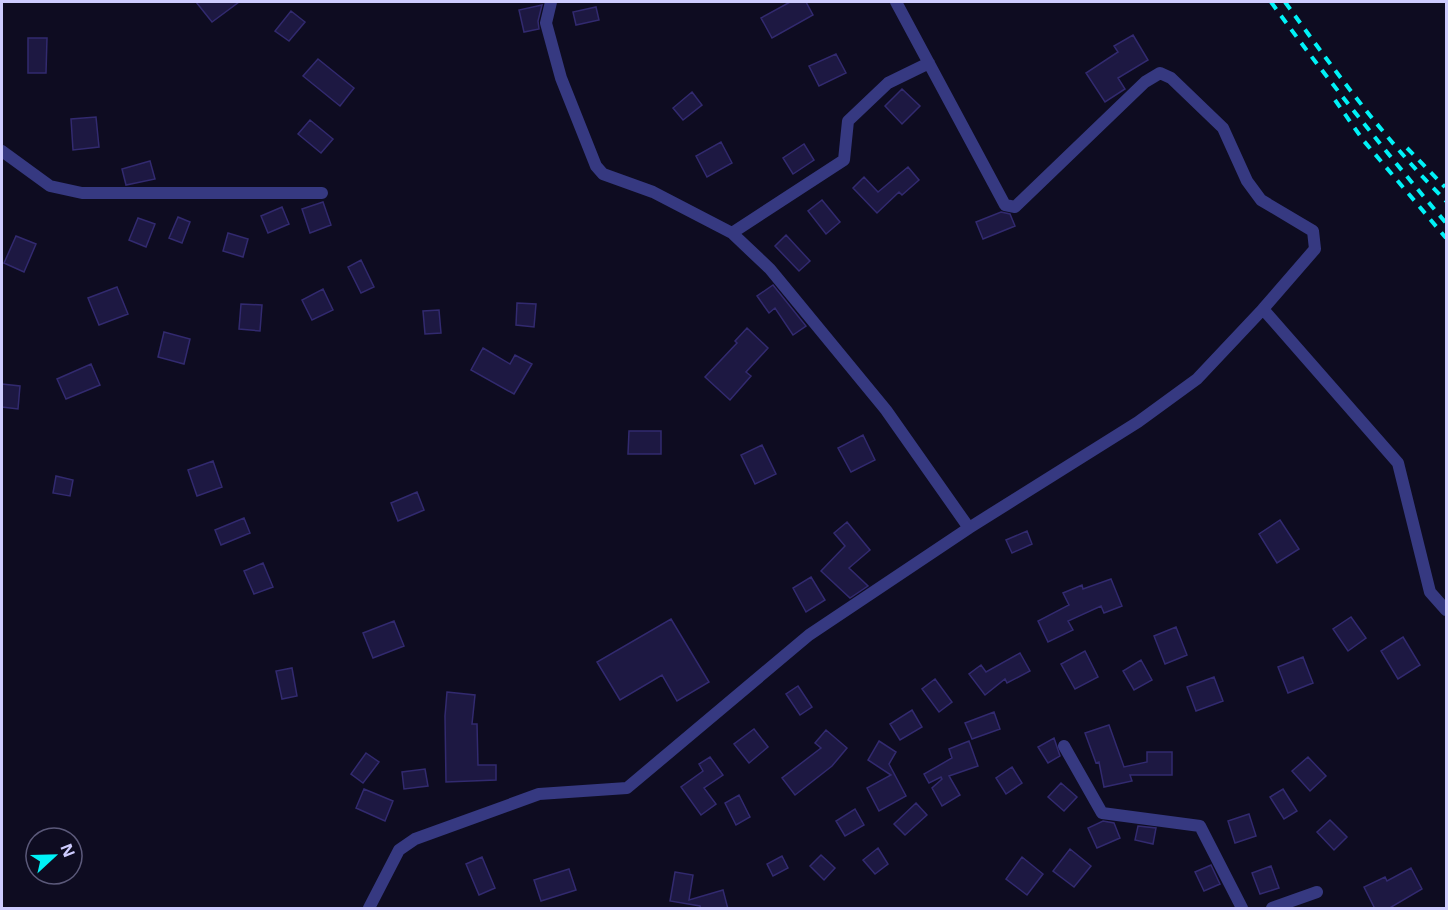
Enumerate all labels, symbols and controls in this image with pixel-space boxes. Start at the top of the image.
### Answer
north arrow [24,826,84,886]
text: N [55,840,81,861]

